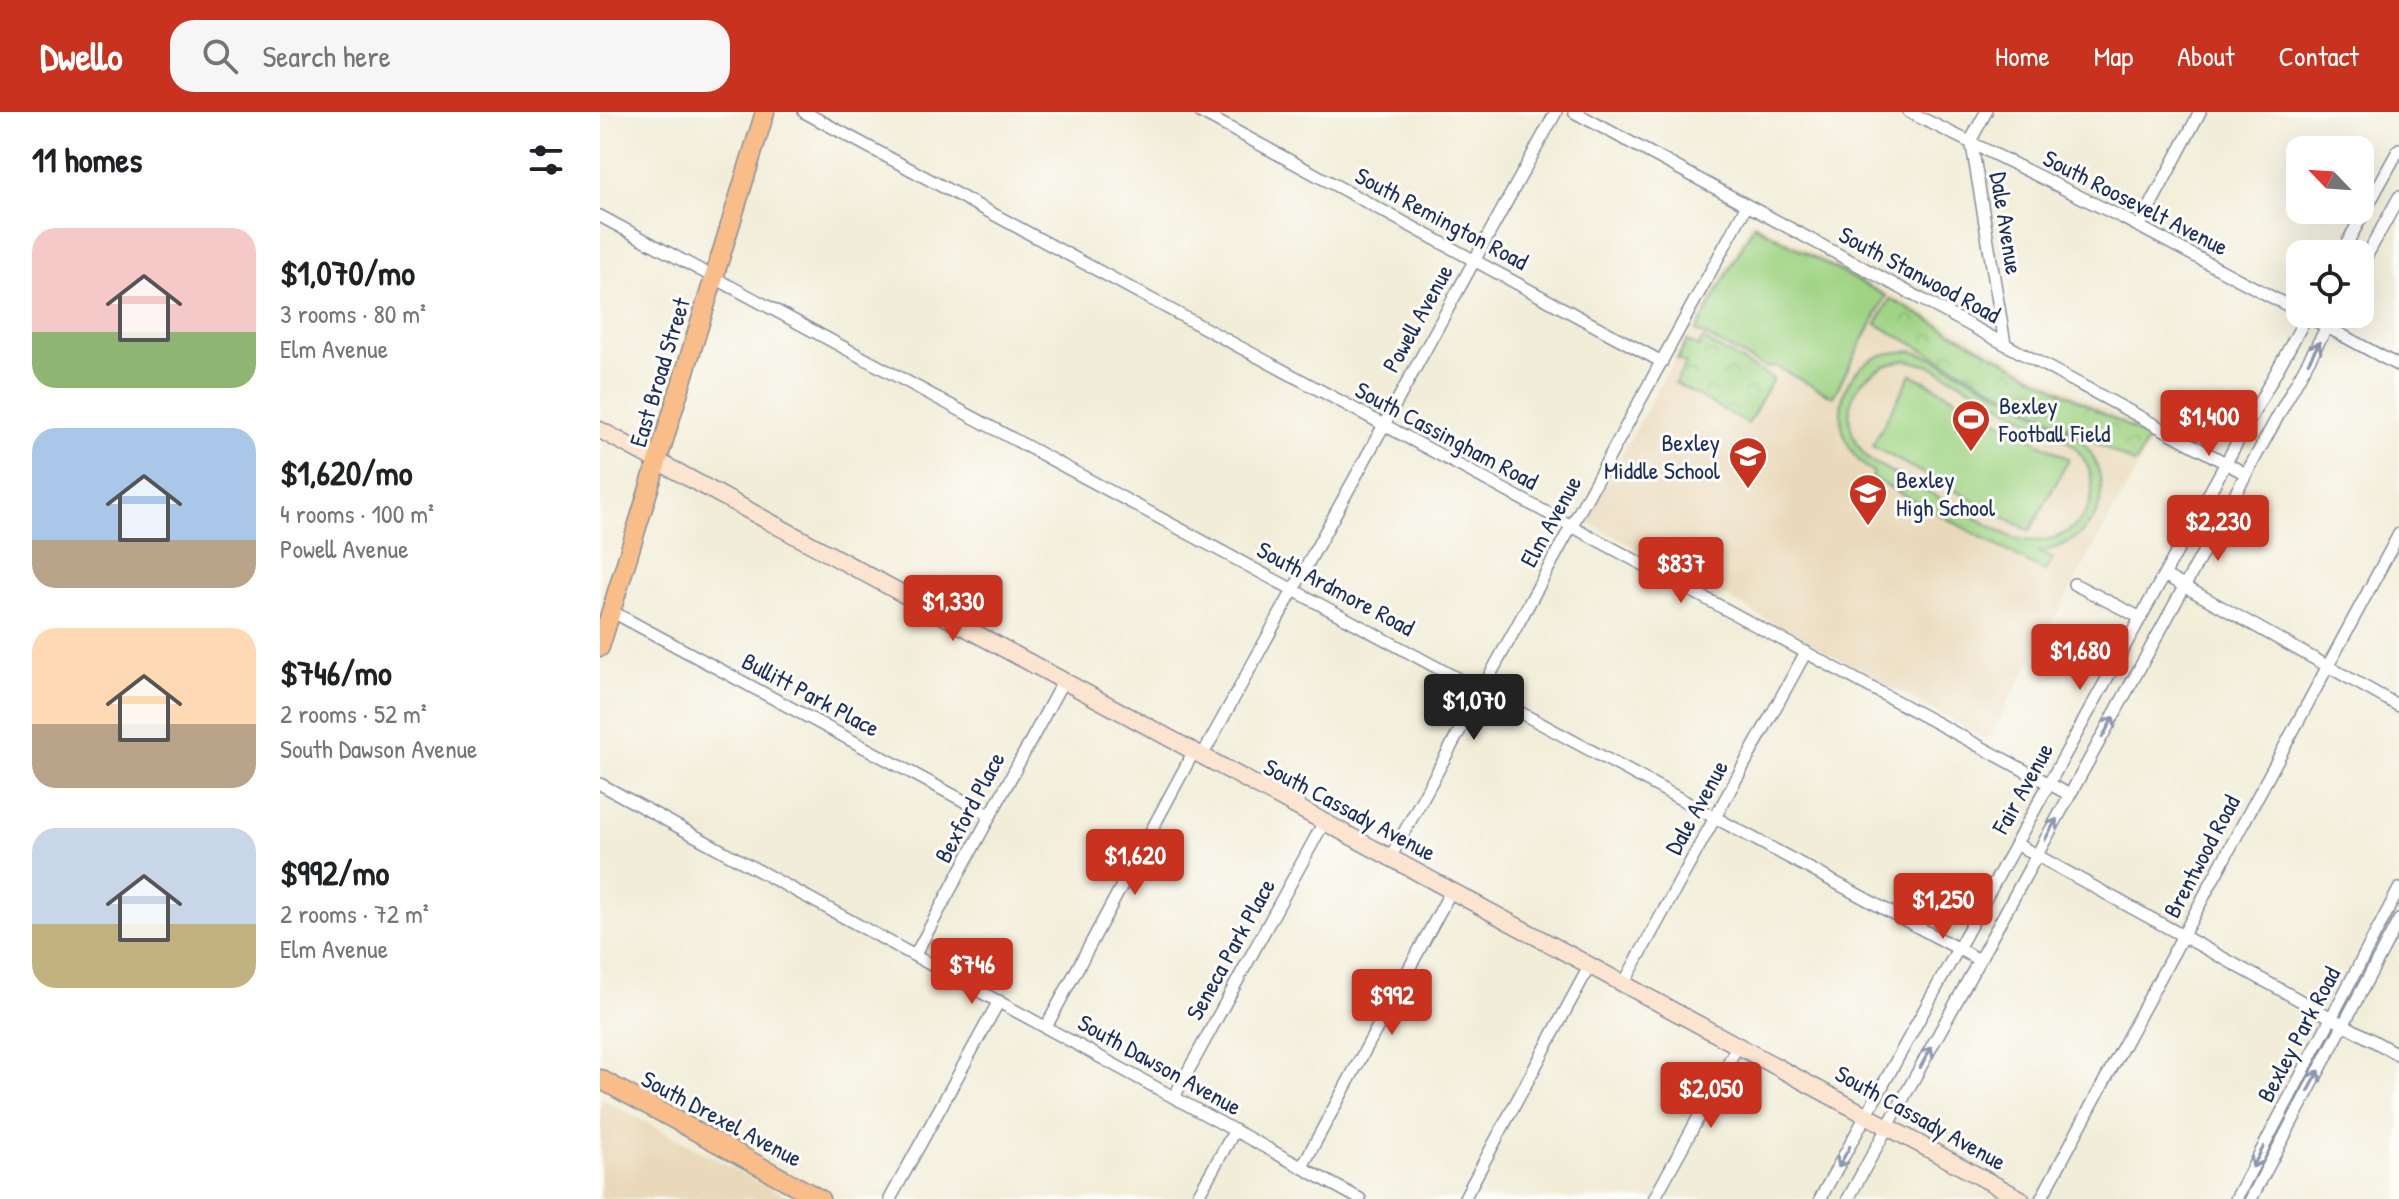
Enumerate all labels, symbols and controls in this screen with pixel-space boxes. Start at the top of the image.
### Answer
search box [170,20,730,92]
text: Dwello [40,30,122,82]
icon: search [198,34,242,78]
text: Search here [262,36,391,76]
text: Home [1995,37,2050,75]
text: Map [2094,37,2133,75]
text: About [2177,37,2235,75]
text: Contact [2279,37,2359,75]
north arrow [2286,136,2374,224]
map controls [2286,136,2374,328]
text: 11 homes [32,137,142,183]
icon: filters [524,138,568,182]
street label: South Roosevelt Avenue [2038,142,2234,263]
street label: South Remington Road [1350,159,1534,277]
street label: Dale Avenue [1983,170,2031,277]
street label: South Stanwood Road [1834,218,2006,330]
button: locate [2286,240,2374,328]
text: $1,070/mo [280,250,415,296]
street label: Powell Avenue [1374,258,1460,378]
icon: home [96,260,192,356]
street label: East Broad Street [621,293,697,450]
text: 3 rooms · 80 m² [280,296,426,331]
text: Elm Avenue [280,331,388,366]
one-way arrow [2307,340,2322,364]
street label: South Cassingham Road [1350,373,1544,497]
place label: Bexley Football Field [1998,389,2110,449]
pin: $1,400 [2144,390,2274,458]
sports icon: Bexley Football Field [1950,398,1992,453]
text: $1,400 [2179,398,2239,433]
place label: Bexley Middle School [1604,426,1721,486]
school or university icon: Bexley Middle School [1727,435,1769,490]
text: $1,620/mo [280,450,412,496]
icon: home [96,460,192,556]
place label: Bexley High School [1896,463,1996,523]
street label: Elm Avenue [1512,469,1588,572]
school or university icon: Bexley High School [1847,472,1889,527]
pin: $2,230 [2153,495,2283,563]
text: 4 rooms · 100 m² [280,496,434,531]
text: $2,230 [2185,503,2251,538]
text: Powell Avenue [280,531,409,566]
street label: South Ardmore Road [1252,533,1420,643]
pin: $837 [1634,537,1728,605]
text: $837 [1657,545,1705,580]
pin: $1,330 [888,575,1018,643]
text: $1,330 [922,583,984,618]
pin: $1,680 [2015,624,2145,692]
text: $1,680 [2049,632,2111,667]
street label: Bullitt Park Place [737,644,886,744]
text: $746/mo [280,650,392,696]
icon: home [96,660,192,756]
pin: $1,070 [1409,674,1539,742]
text: $1,070 [1442,682,1506,717]
text: 2 rooms · 52 m² [280,696,427,731]
one-way arrow [2100,715,2116,739]
text: South Dawson Avenue [280,731,477,766]
street label: Fair Avenue [1983,736,2060,840]
street label: Bexford Place [926,746,1012,868]
street label: South Cassady Avenue [1258,750,1442,868]
street label: Dale Avenue [1657,754,1735,860]
street label: Brentwood Road [2155,789,2247,923]
one-way arrow [2044,818,2060,841]
pin: $1,620 [1070,829,1200,897]
text: $1,620 [1104,837,1166,872]
text: $992/mo [280,850,389,896]
icon: home [96,860,192,956]
street label: Seneca Park Place [1178,872,1282,1025]
pin: $1,250 [1878,873,2008,941]
text: $1,250 [1912,881,1974,916]
text: 2 rooms · 72 m² [280,896,429,931]
text: Elm Avenue [280,931,388,966]
pin: $746 [925,938,1019,1006]
text: $746 [949,946,995,981]
street label: Bexley Park Road [2249,961,2347,1107]
pin: $992 [1345,969,1439,1037]
text: $992 [1370,977,1414,1012]
street label: South Dawson Avenue [1073,1006,1248,1122]
one-way arrow [1918,1046,1934,1069]
street label: South Cassady Avenue [1830,1057,2012,1177]
street label: South Drexel Avenue [636,1062,808,1174]
pin: $2,050 [1646,1062,1776,1130]
one-way arrow [2307,1069,2322,1093]
text: $2,050 [1679,1070,1743,1105]
one-way arrow [2250,1144,2266,1168]
one-way arrow [1835,1145,1851,1168]

